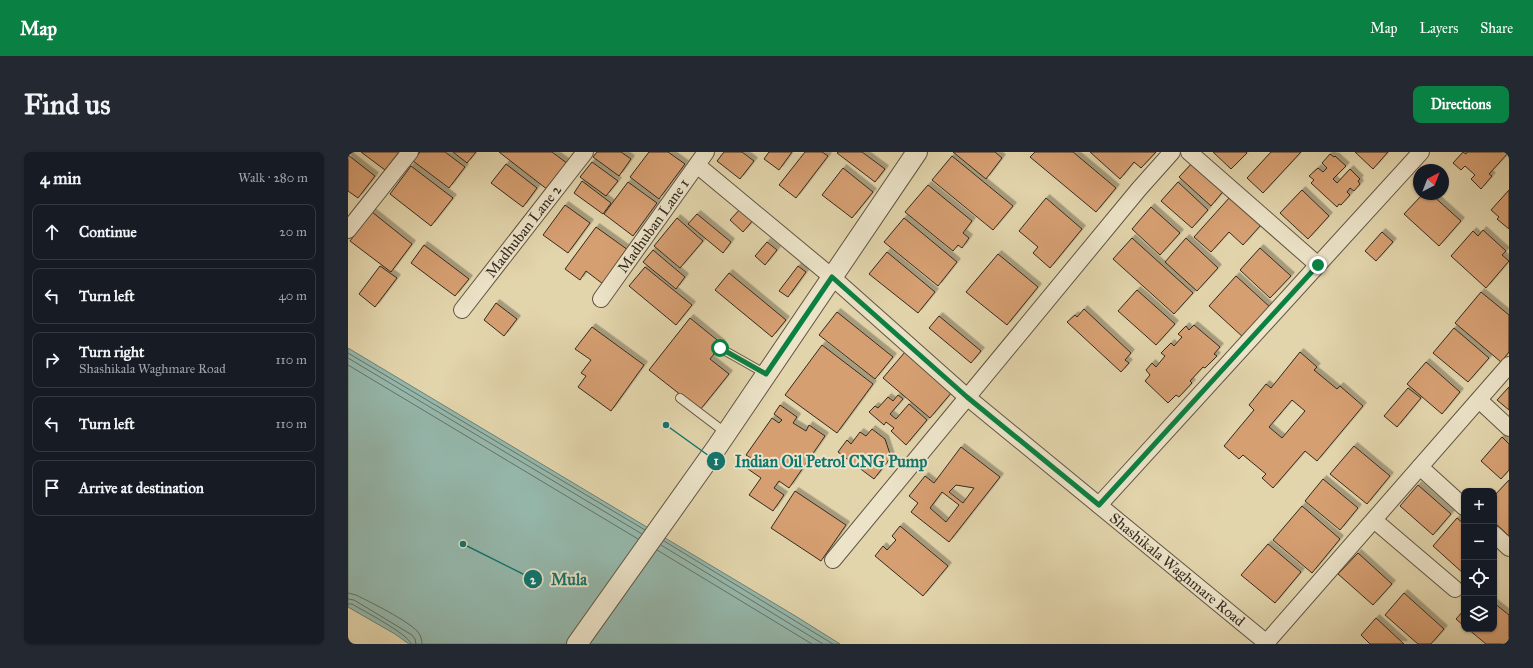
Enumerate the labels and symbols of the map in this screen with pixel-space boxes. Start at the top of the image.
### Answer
north arrow [1413,164,1449,200]
street label: Madhuban Lane 1 [614,175,693,276]
street label: Madhuban Lane 2 [482,180,566,281]
route end [1309,256,1327,274]
route start [711,339,729,357]
callout: Indian Oil Petrol CNG Pump [706,447,935,475]
text: Indian Oil Petrol CNG Pump [735,452,927,472]
text: 1 [714,454,719,468]
street label: Shashikala Waghmare Road [1106,509,1249,631]
callout: Mula [523,565,595,593]
text: Mula [551,570,588,589]
text: 2 [530,573,537,587]

